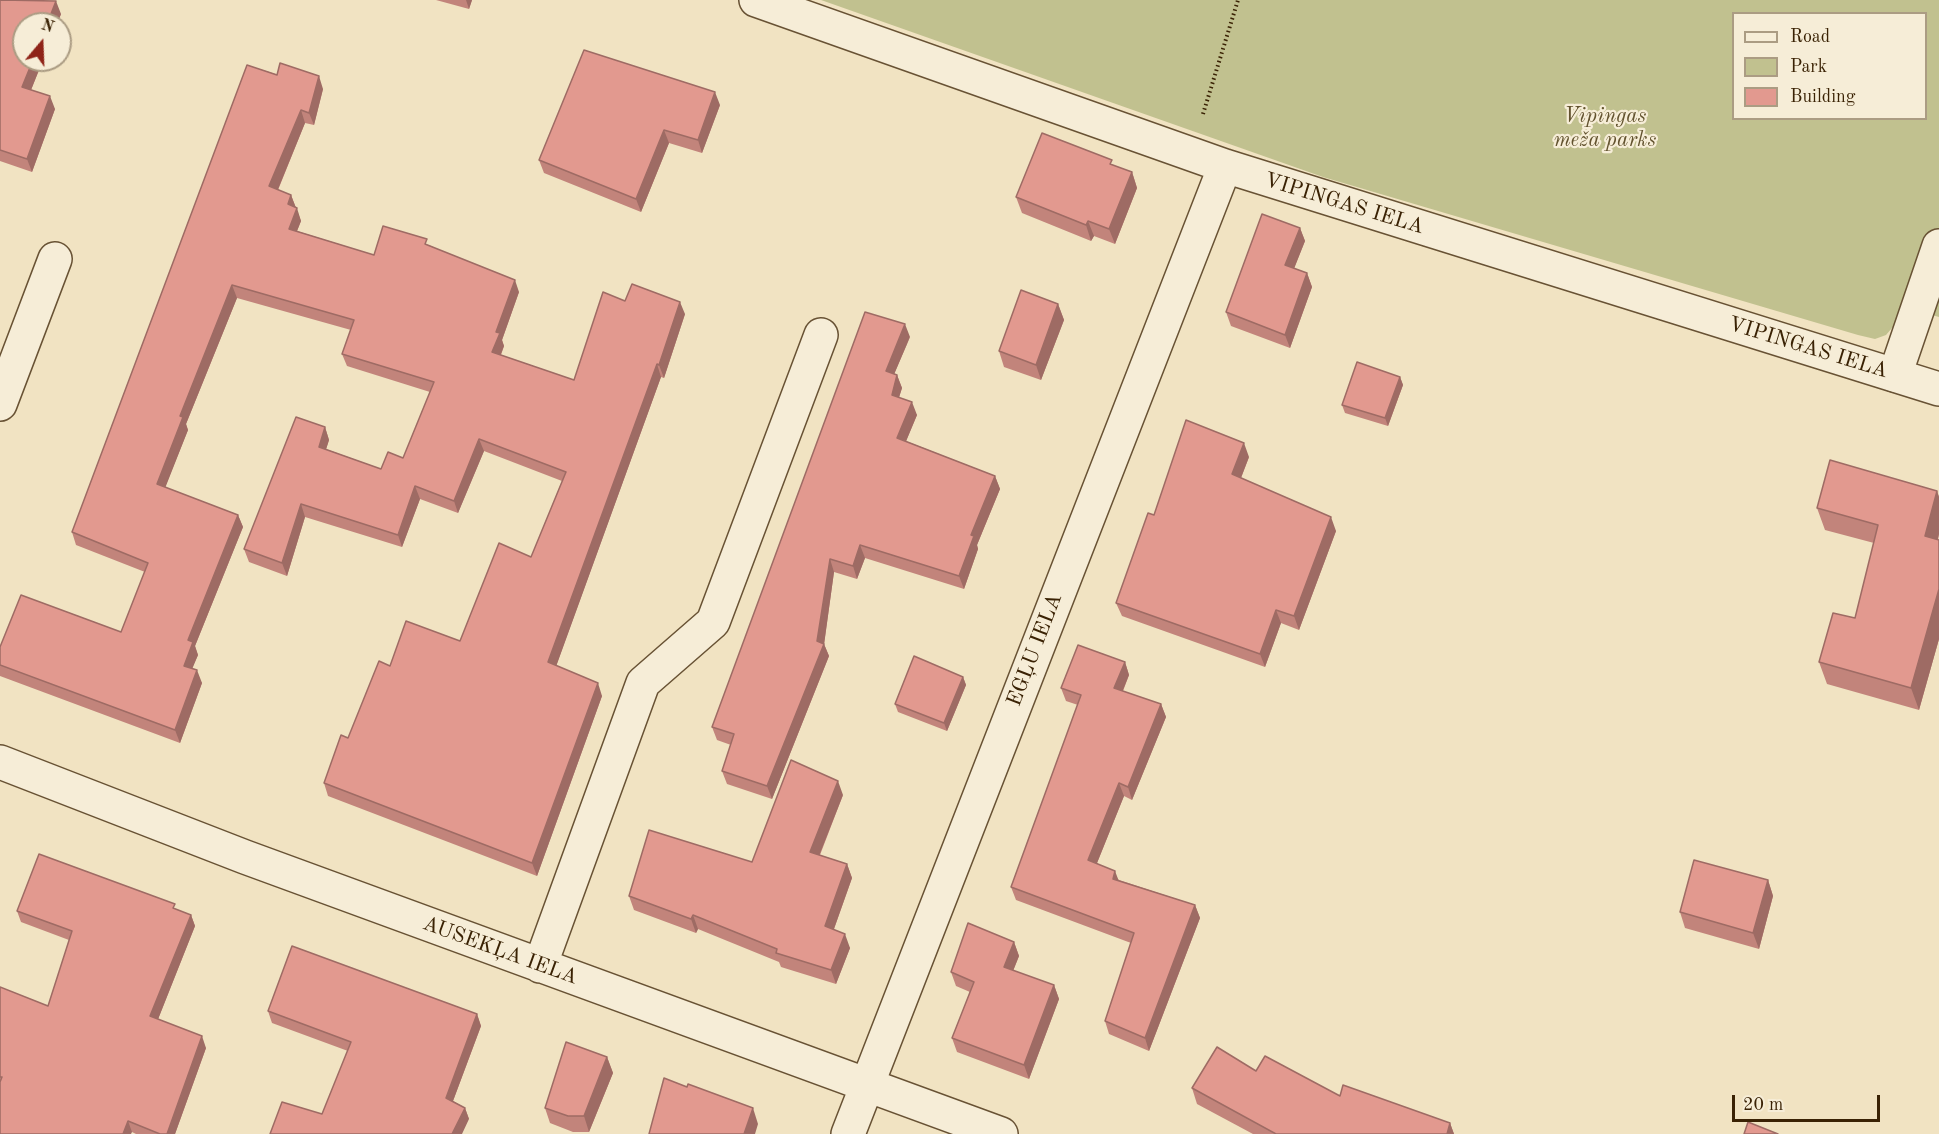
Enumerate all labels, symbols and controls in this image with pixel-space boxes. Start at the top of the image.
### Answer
north arrow [12,12,72,72]
legend [1732,12,1927,120]
text: N [39,17,56,36]
text: Road [1790,28,1830,46]
text: Park [1790,58,1827,76]
text: Building [1790,88,1855,106]
park label: Vipingas meža parks [1554,103,1656,153]
street label: VIPINGAS IELA [1261,168,1427,240]
street label: VIPINGAS IELA [1725,312,1891,384]
street label: EGĻU IELA [1002,590,1068,710]
street label: AUSEKĻA IELA [419,911,581,991]
scale bar [1735,1083,1884,1121]
text: 20 m [1743,1096,1783,1114]

